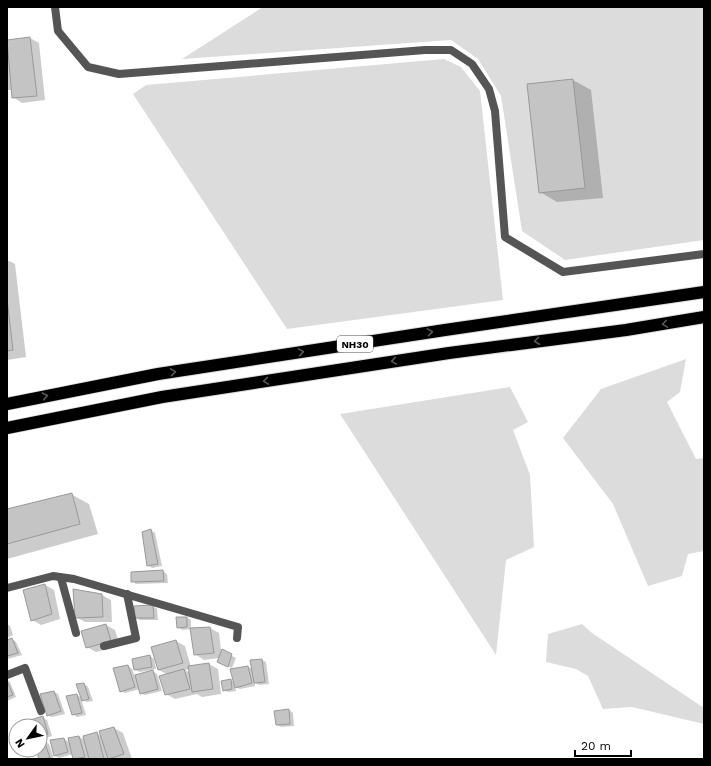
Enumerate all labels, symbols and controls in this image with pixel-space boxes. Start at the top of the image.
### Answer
one-way arrow [662,319,669,327]
one-way arrow [427,328,433,337]
road number: NH30 [337,336,373,352]
one-way arrow [534,337,540,346]
one-way arrow [298,348,305,357]
one-way arrow [391,356,397,365]
one-way arrow [170,368,176,377]
one-way arrow [263,376,269,385]
one-way arrow [42,393,48,401]
north arrow [8,718,48,758]
scale bar [575,732,631,758]
text: N [12,736,28,750]
text: 20 m [581,739,611,753]

